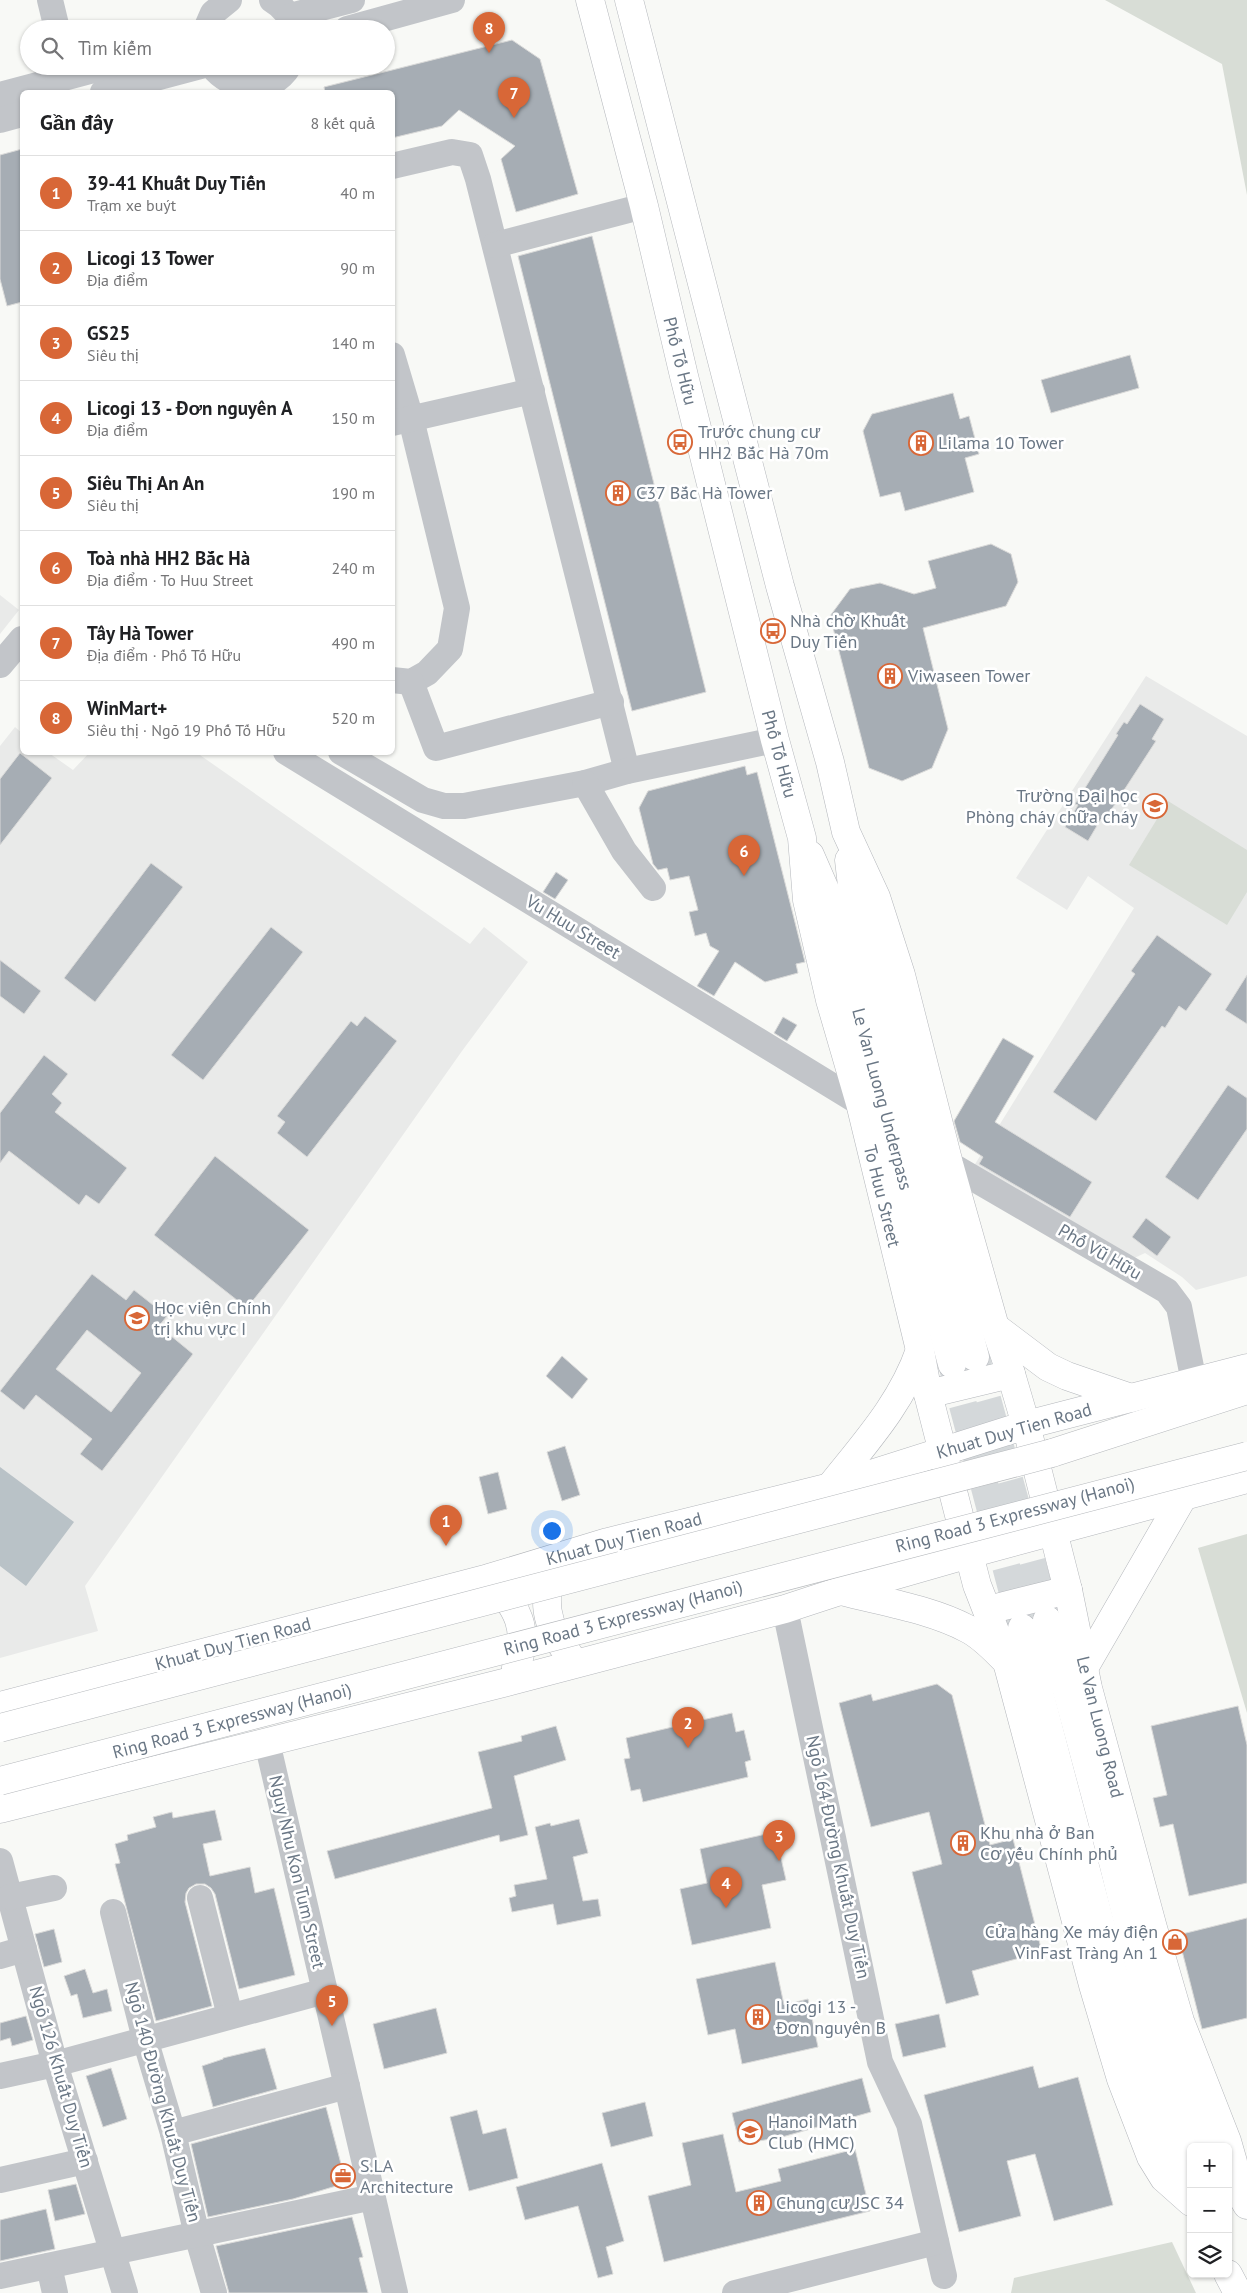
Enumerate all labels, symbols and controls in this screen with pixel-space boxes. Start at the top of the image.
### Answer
pin: 8 [473,12,505,53]
search box [20,20,395,75]
icon: search [38,34,66,62]
text: Tìm kiếm [78,36,152,60]
pin: 7 [498,77,530,118]
text: Gần đây [40,109,113,136]
text: 8 kết quả [311,113,375,133]
text: 39-41 Khuất Duy Tiến [87,171,266,195]
text: 1 [51,183,61,203]
text: 40 m [340,183,375,203]
text: Trạm xe buýt [87,195,176,215]
text: Licogi 13 Tower [87,246,214,270]
text: 2 [51,258,61,278]
text: 90 m [340,258,375,278]
text: Địa điểm [87,270,148,290]
street label: Phố Tố Hữu [658,314,703,407]
text: GS25 [87,321,130,345]
text: 3 [51,333,61,353]
text: 140 m [332,333,375,353]
text: Siêu thị [87,345,139,365]
text: Licogi 13 - Đơn nguyên A [87,396,292,420]
text: 4 [51,408,61,428]
text: 150 m [332,408,375,428]
text: Địa điểm [87,420,148,440]
place label: Trước chung cư HH2 Bắc Hà 70m [698,420,829,464]
bus stop icon: Trước chung cư HH2 Bắc Hà 70m [667,429,693,455]
building icon: Lilama 10 Tower [908,430,934,456]
place label: Lilama 10 Tower [938,431,1064,454]
text: Siêu Thị An An [87,471,204,495]
building icon: C37 Bắc Hà Tower [605,480,631,506]
place label: C37 Bắc Hà Tower [636,481,772,504]
text: 5 [51,483,61,503]
text: 190 m [332,483,375,503]
text: Siêu thị [87,495,139,515]
text: Toà nhà HH2 Bắc Hà [87,546,250,570]
text: 6 [51,558,61,578]
text: 240 m [332,558,375,578]
text: Địa điểm · To Huu Street [87,570,253,590]
place label: Nhà chờ Khuất Duy Tiến [790,609,906,653]
bus stop icon: Nhà chờ Khuất Duy Tiến [760,618,786,644]
text: Tây Hà Tower [87,621,193,645]
text: 7 [51,633,61,653]
text: 490 m [332,633,375,653]
text: Địa điểm · Phố Tố Hữu [87,645,241,665]
building icon: Viwaseen Tower [877,663,903,689]
place label: Viwaseen Tower [907,664,1030,687]
text: WinMart+ [87,696,167,720]
street label: Phố Tố Hữu [757,707,802,800]
text: 8 [51,708,61,728]
text: 520 m [332,708,375,728]
text: Siêu thị · Ngõ 19 Phố Tố Hữu [87,720,286,740]
place label: Trường Đại học Phòng cháy chữa cháy [966,784,1139,828]
school or university icon: Trường Đại học Phòng cháy chữa cháy [1142,793,1168,819]
pin: 6 [728,835,760,876]
street label: Vu Huu Street [521,889,625,964]
street label: Le Van Luong Underpass [847,1005,918,1192]
street label: To Huu Street [859,1142,906,1249]
street label: Phố Vũ Hữu [1054,1218,1146,1285]
place label: Học viện Chính trị khu vực I [154,1296,271,1340]
school or university icon: Học viện Chính trị khu vực I [124,1305,150,1331]
street label: Khuat Duy Tien Road [934,1397,1094,1464]
street label: Ring Road 3 Expressway (Hanoi) [893,1471,1137,1558]
pin: 1 [430,1505,462,1546]
street label: Khuat Duy Tien Road [543,1507,704,1570]
your location [539,1518,565,1544]
street label: Ring Road 3 Expressway (Hanoi) [501,1574,745,1661]
street label: Khuat Duy Tien Road [152,1612,313,1675]
street label: Le Van Luong Road [1072,1654,1129,1800]
street label: Ring Road 3 Expressway (Hanoi) [110,1677,354,1764]
pin: 2 [672,1707,704,1748]
street label: Ngõ 164 Đường Khuất Duy Tiến [801,1733,876,1981]
street label: Nguy Nhu Kon Tum Street [264,1773,331,1971]
pin: 3 [763,1820,795,1861]
place label: Khu nhà ở Ban Cơ yếu Chính phủ [980,1821,1118,1865]
building icon: Khu nhà ở Ban Cơ yếu Chính phủ [950,1830,976,1856]
pin: 4 [710,1867,742,1908]
place label: Cửa hàng Xe máy điện VinFast Tràng An 1 [985,1920,1158,1964]
shop icon: Cửa hàng Xe máy điện VinFast Tràng An 1 [1162,1929,1188,1955]
street label: Ngõ 140 Đường Khuất Duy Tiến [120,1979,207,2225]
street label: Ngõ 126 Khuất Duy Tiến [25,1983,98,2170]
pin: 5 [316,1985,348,2026]
place label: Licogi 13 - Đơn nguyên B [775,1995,886,2039]
building icon: Licogi 13 - Đơn nguyên B [745,2004,771,2030]
place label: Hanoi Math Club (HMC) [768,2110,857,2154]
school or university icon: Hanoi Math Club (HMC) [737,2119,763,2145]
map controls [1187,2143,1232,2278]
button: + [1187,2143,1232,2188]
place label: S.LA Architecture [360,2154,453,2198]
office icon: S.LA Architecture [330,2163,356,2189]
button: − [1187,2188,1232,2233]
building icon: Chung cư JSC 34 [746,2190,772,2216]
place label: Chung cư JSC 34 [776,2191,904,2214]
button: layers [1187,2233,1232,2278]

